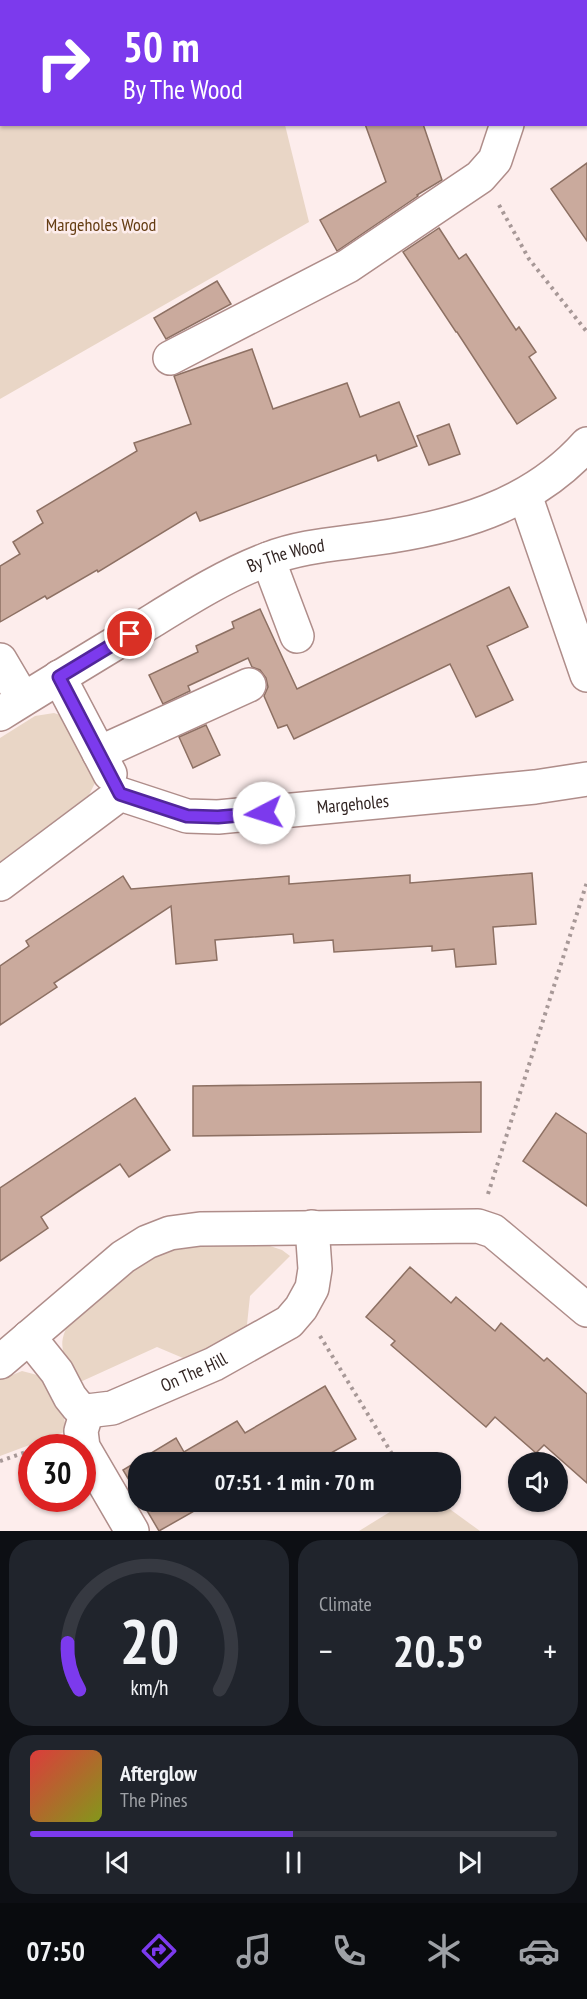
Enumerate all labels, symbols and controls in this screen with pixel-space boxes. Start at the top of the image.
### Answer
text: 50 m [123,19,200,74]
icon: right [24,24,102,102]
text: By The Wood [123,72,243,106]
park label: Margeholes Wood [46,213,156,236]
street label: By The Wood [243,533,326,577]
pin [104,608,155,659]
icon: arrive [113,617,146,650]
position arrow [232,781,296,845]
street label: Margeholes [316,789,390,819]
street label: On The Hill [157,1347,232,1397]
speed limit sign: 30 [18,1434,96,1512]
map controls [508,1452,568,1512]
button: sound [508,1452,568,1512]
text: 07:51 · 1 min · 70 m [215,1468,374,1496]
text: Climate [319,1591,372,1617]
text: 20 [119,1600,179,1681]
text: 20.5° [393,1621,483,1679]
text: − [319,1629,333,1672]
text: + [543,1629,557,1672]
text: km/h [130,1673,168,1701]
text: Afterglow [120,1759,197,1787]
text: The Pines [120,1787,187,1813]
icon: previous [101,1846,134,1879]
icon: pause [277,1846,310,1879]
icon: next [453,1846,486,1879]
icon: directions [138,1930,180,1972]
icon: music [233,1930,275,1972]
icon: phone [328,1930,370,1972]
icon: climate [423,1930,465,1972]
icon: car [518,1930,560,1972]
text: 07:50 [27,1934,85,1968]

